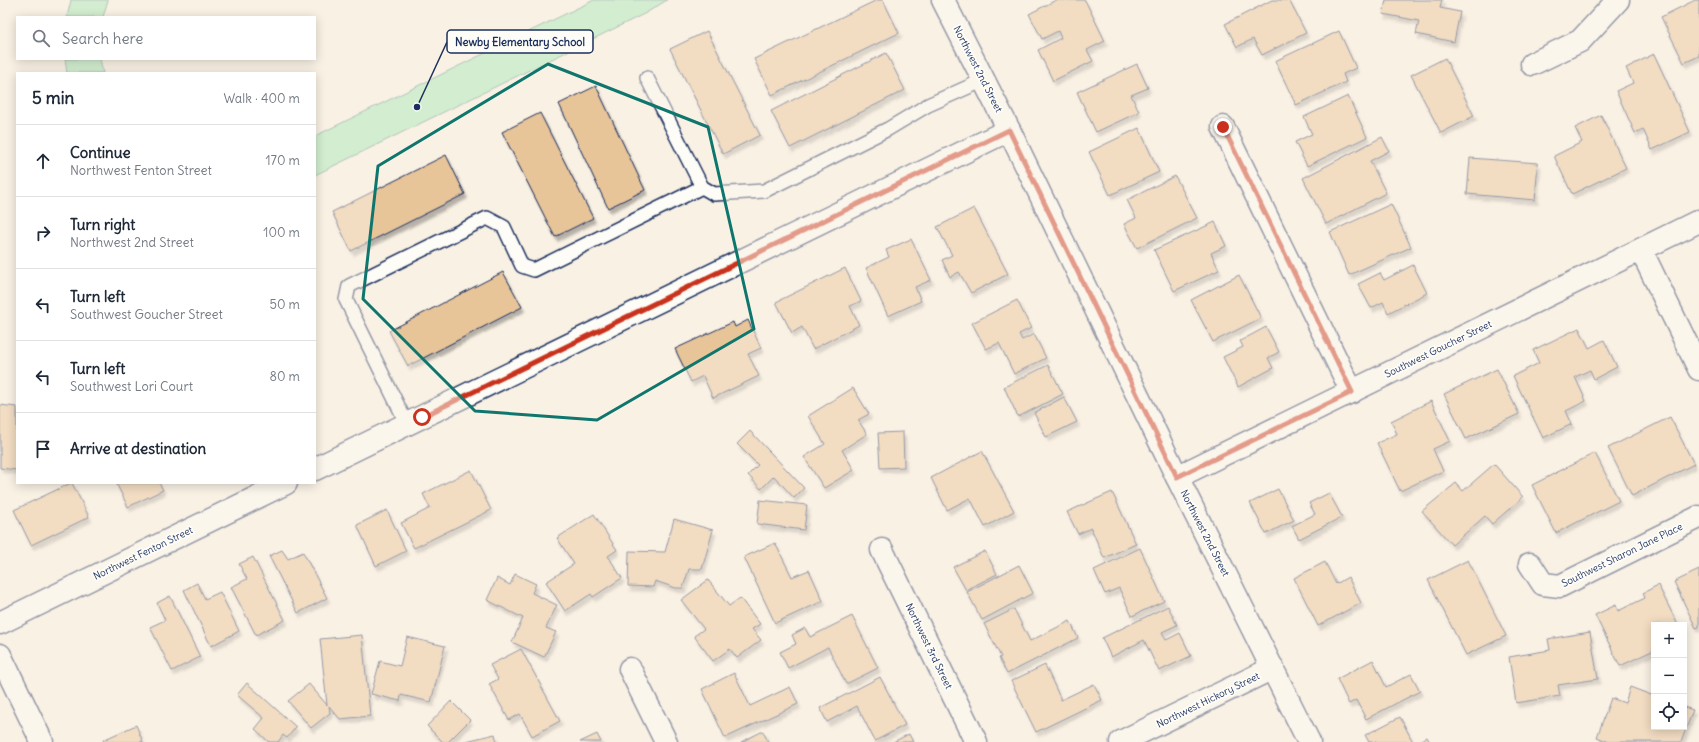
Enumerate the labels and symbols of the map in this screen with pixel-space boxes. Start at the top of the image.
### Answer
street label: Northwest 2nd Street [951,24,1006,115]
callout: Newby Elementary School [447,30,593,53]
text: Newby Elementary School [455,35,585,50]
route end [1214,118,1232,136]
street label: Southwest Goucher Street [1382,317,1494,381]
route start [413,408,431,426]
street label: Northwest 2nd Street [1178,488,1233,579]
street label: Southwest Sharon Jane Place [1559,520,1685,590]
street label: Northwest Fenton Street [91,523,195,583]
street label: Northwest 3rd Street [903,601,956,692]
street label: Northwest Hickory Street [1154,669,1262,731]

